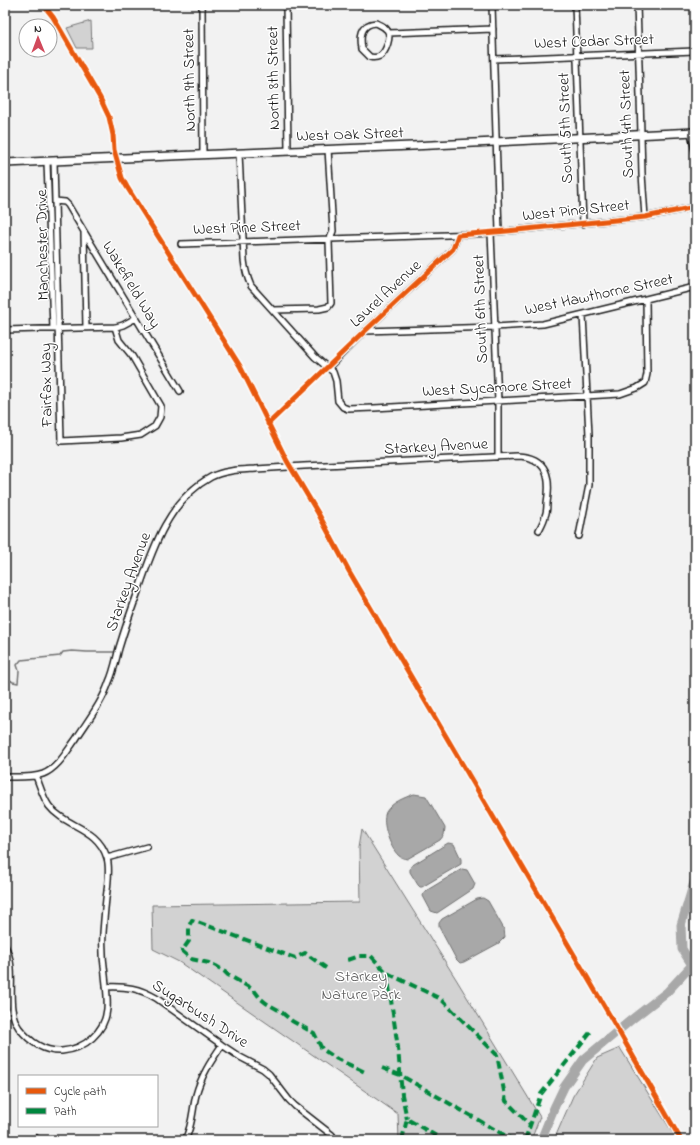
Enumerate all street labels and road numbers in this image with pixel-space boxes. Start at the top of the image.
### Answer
street label: North 8th Street [261,25,287,130]
street label: North 9th Street [177,28,203,132]
street label: West Cedar Street [534,28,655,56]
street label: South 4th Street [613,69,641,179]
street label: South 5th Street [552,71,580,184]
street label: West Oak Street [296,121,405,149]
street label: Manchester Drive [30,188,56,301]
street label: West Pine Street [521,193,631,229]
street label: West Pine Street [193,214,302,242]
street label: Wakefield Way [95,237,167,333]
street label: South 6th Street [467,253,495,364]
street label: Laurel Avenue [345,254,428,334]
street label: West Hawthorne Street [523,267,676,322]
street label: Fairfax Way [34,343,60,428]
street label: West Sycamore Street [422,372,573,404]
street label: Starkey Avenue [383,432,489,462]
street label: Starkey Avenue [100,528,158,635]
street label: Sugarbush Drive [147,974,254,1055]

